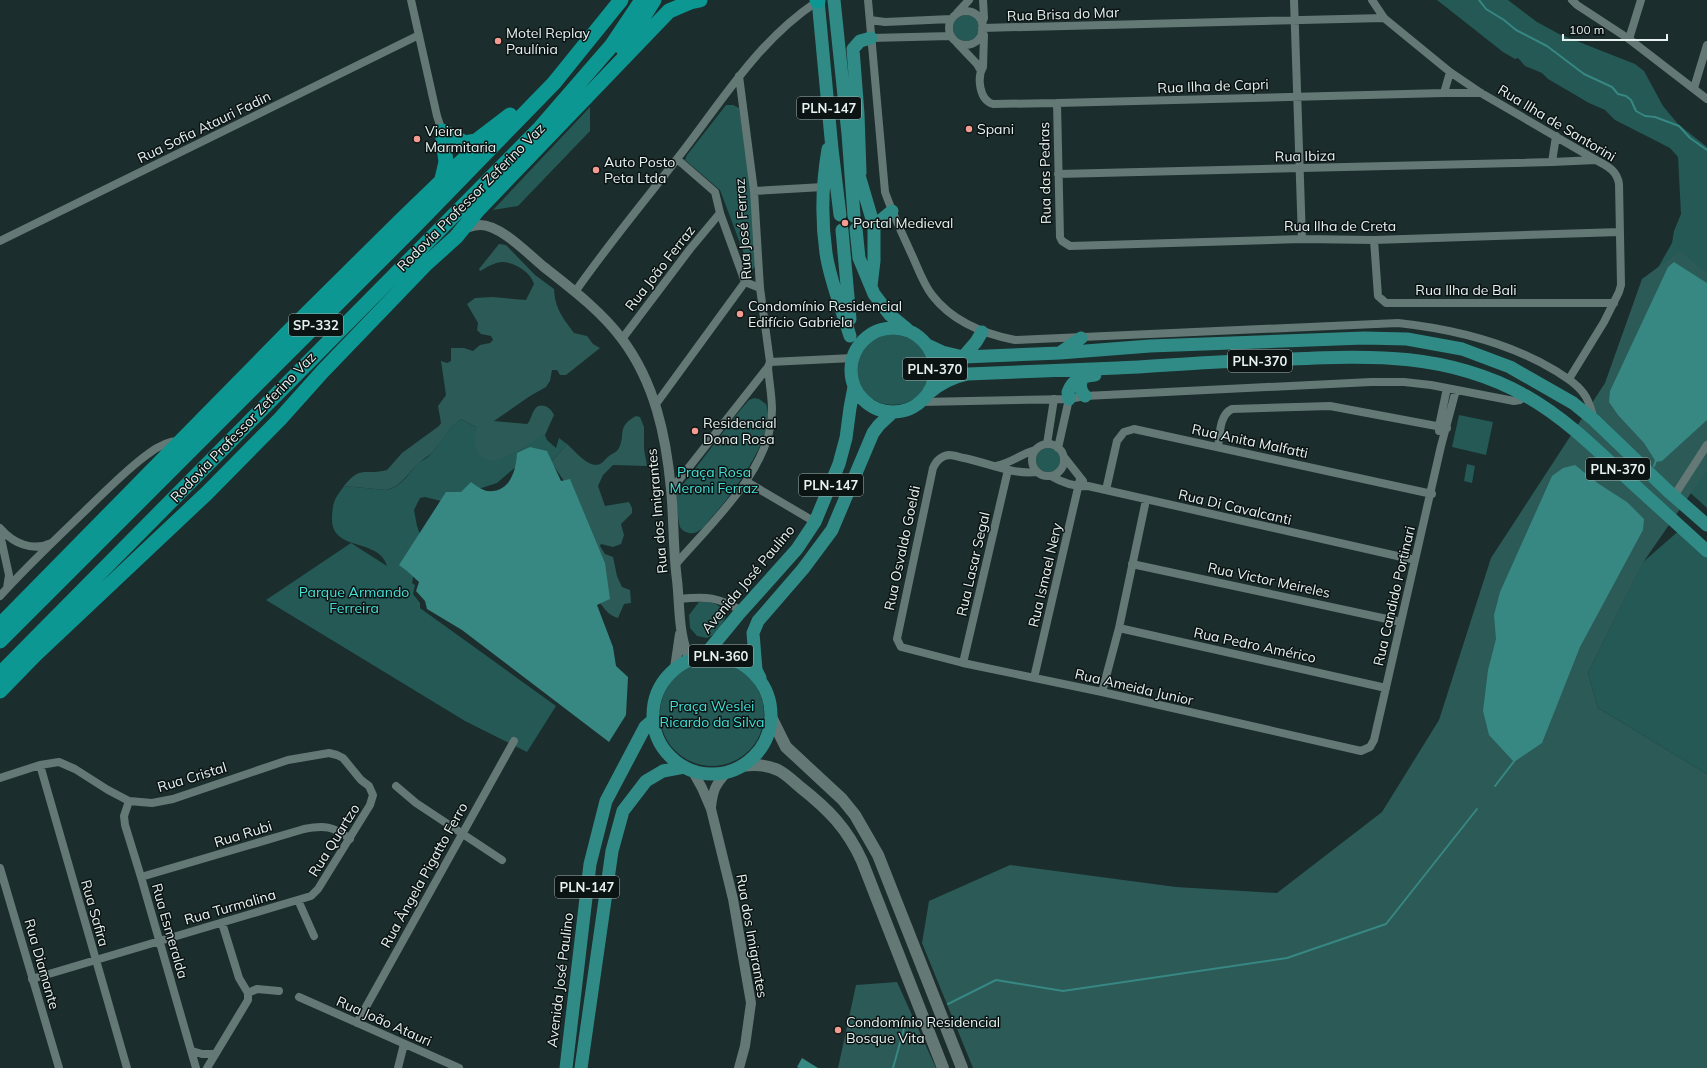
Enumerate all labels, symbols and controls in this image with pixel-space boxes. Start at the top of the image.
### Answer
street label: Rua Brisa do Mar [1007,3,1120,25]
scale bar [1563,16,1667,42]
text: 100 m [1569,22,1604,37]
place label: Motel Replay Paulínia [506,24,591,58]
marker: Motel Replay Paulínia [493,36,503,46]
street label: Rua Ilha de Capri [1157,75,1269,97]
street label: Rua Ilha de Santorini [1495,81,1619,165]
street label: Rua Sofia Atauri Fadin [134,87,274,167]
road number: PLN-147 [797,97,861,119]
street label: Rodovia Professor Zeferino Vaz [393,119,549,275]
place label: Spani [977,120,1014,138]
place label: Vieira Marmitaria [425,122,496,156]
street label: Rua das Pedras [1035,122,1055,224]
marker: Spani [964,124,974,134]
marker: Vieira Marmitaria [412,134,422,144]
street label: Rua Ibiza [1274,146,1336,166]
place label: Auto Posto Peta Ltda [604,153,675,187]
marker: Auto Posto Peta Ltda [591,165,601,175]
street label: Rua José Ferraz [730,178,756,280]
place label: Portal Medieval [853,214,953,232]
street label: Rua Ilha de Creta [1284,217,1396,235]
marker: Portal Medieval [840,218,850,228]
street label: Rua João Ferraz [621,222,699,314]
street label: Rua Ilha de Bali [1415,281,1517,299]
place label: Condomínio Residencial Edifício Gabriela [748,297,902,331]
marker: Condomínio Residencial Edifício Gabriela [735,309,745,319]
road number: SP-332 [289,314,343,336]
street label: Rodovia Professor Zeferino Vaz [166,348,320,506]
road number: PLN-370 [1228,350,1292,372]
road number: PLN-370 [903,358,967,380]
place label: Residencial Dona Rosa [703,414,777,448]
street label: Rua Anita Malfatti [1190,420,1310,462]
marker: Residencial Dona Rosa [690,426,700,436]
street label: Rua dos Imigrantes [643,448,671,574]
road number: PLN-370 [1586,458,1650,480]
park label: Praça Rosa Meroni Ferraz [670,463,758,497]
road number: PLN-147 [799,474,863,496]
street label: Rua Osvaldo Goeldi [880,484,924,612]
street label: Rua Di Cavalcanti [1177,485,1293,529]
street label: Rua Lasar Segal [952,510,994,618]
street label: Rua Ismael Nery [1024,520,1066,629]
street label: Avenida José Paulino [697,521,799,637]
street label: Rua Candido Portinari [1369,524,1419,668]
street label: Rua Victor Meireles [1206,558,1332,602]
park label: Parque Armando Ferreira [299,583,409,617]
street label: Rua Pedro Américo [1192,623,1318,667]
road number: PLN-360 [689,645,753,667]
street label: Rua Ameida Junior [1073,665,1196,710]
park label: Praça Weslei Ricardo da Silva [660,697,764,731]
street label: Rua Cristal [155,758,229,796]
street label: Rua Ângela Pigatto Ferro [376,799,472,951]
street label: Rua Quartzo [304,800,364,880]
street label: Rua Rubi [212,817,274,851]
street label: Rua dos Imigrantes [732,873,772,999]
road number: PLN-147 [555,876,619,898]
street label: Rua Safira [77,878,113,948]
street label: Rua Esmeralda [148,881,192,981]
street label: Rua Turmalina [182,885,278,929]
street label: Avenida José Paulino [543,912,577,1048]
street label: Rua Diamante [20,917,64,1011]
street label: Rua João Atauri [334,992,434,1050]
place label: Condomínio Residencial Bosque Vita [846,1013,1000,1047]
marker: Condomínio Residencial Bosque Vita [833,1025,843,1035]

